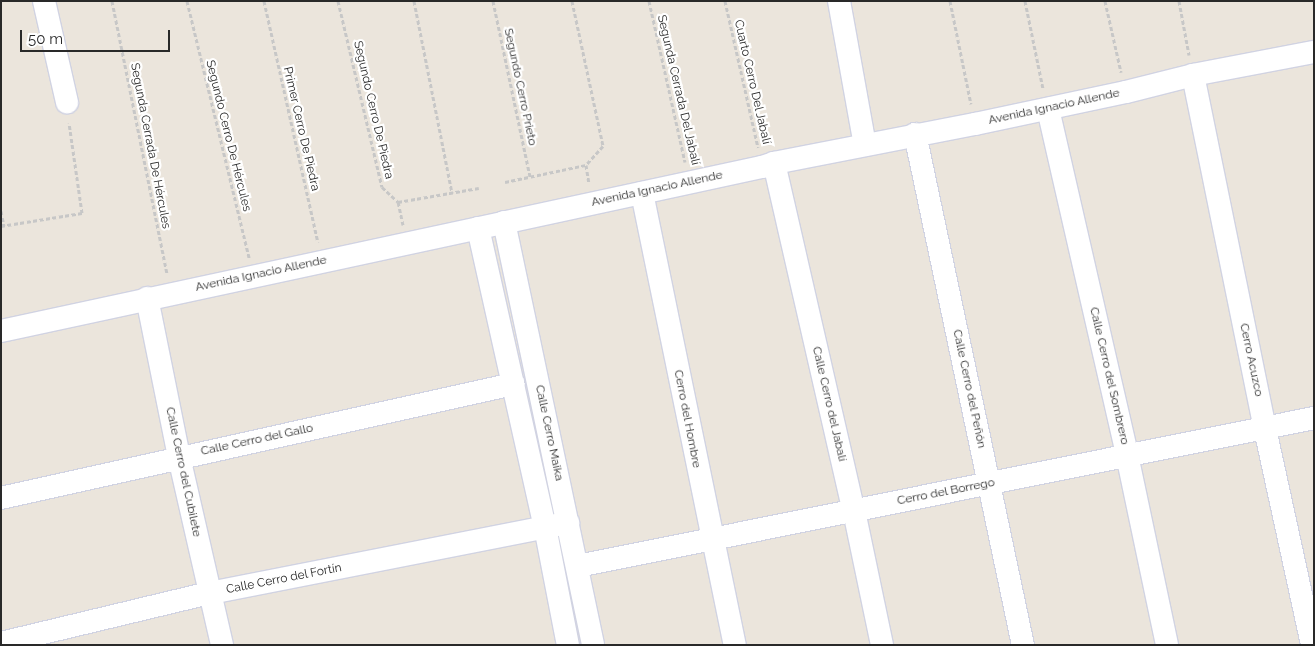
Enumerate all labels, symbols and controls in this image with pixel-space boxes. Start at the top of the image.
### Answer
street label: Segunda Cerrada Del Jabalí [654,13,702,167]
street label: Cuarto Cerro Del Jabalí [731,18,773,146]
scale bar [22,20,172,52]
street label: Segundo Cerro Prieto [501,27,539,147]
text: 50 m [28,30,63,48]
street label: Segundo Cerro De Piedra [350,40,396,180]
street label: Segundo Cerro De Hércules [202,59,254,213]
street label: Segunda Cerrada De Hércules [127,62,173,230]
street label: Primer Cerro De Piedra [280,65,322,193]
street label: Avenida Ignacio Allende [987,86,1121,128]
street label: Avenida Ignacio Allende [590,168,724,210]
street label: Avenida Ignacio Allende [194,253,328,295]
street label: Calle Cerro del Sombrero [1086,306,1132,446]
street label: Cerro Acuzco [1236,322,1266,398]
street label: Calle Cerro del Peñón [949,328,989,450]
street label: Calle Cerro del Jabalí [809,345,849,463]
street label: Cerro del Hombre [670,369,704,469]
street label: Calle Cerro Maika [532,384,566,482]
street label: Calle Cerro del Cubilete [162,406,204,538]
street label: Calle Cerro del Gallo [199,421,315,459]
street label: Cerro del Borrego [896,475,996,509]
street label: Calle Cerro del Fortín [225,561,343,597]

